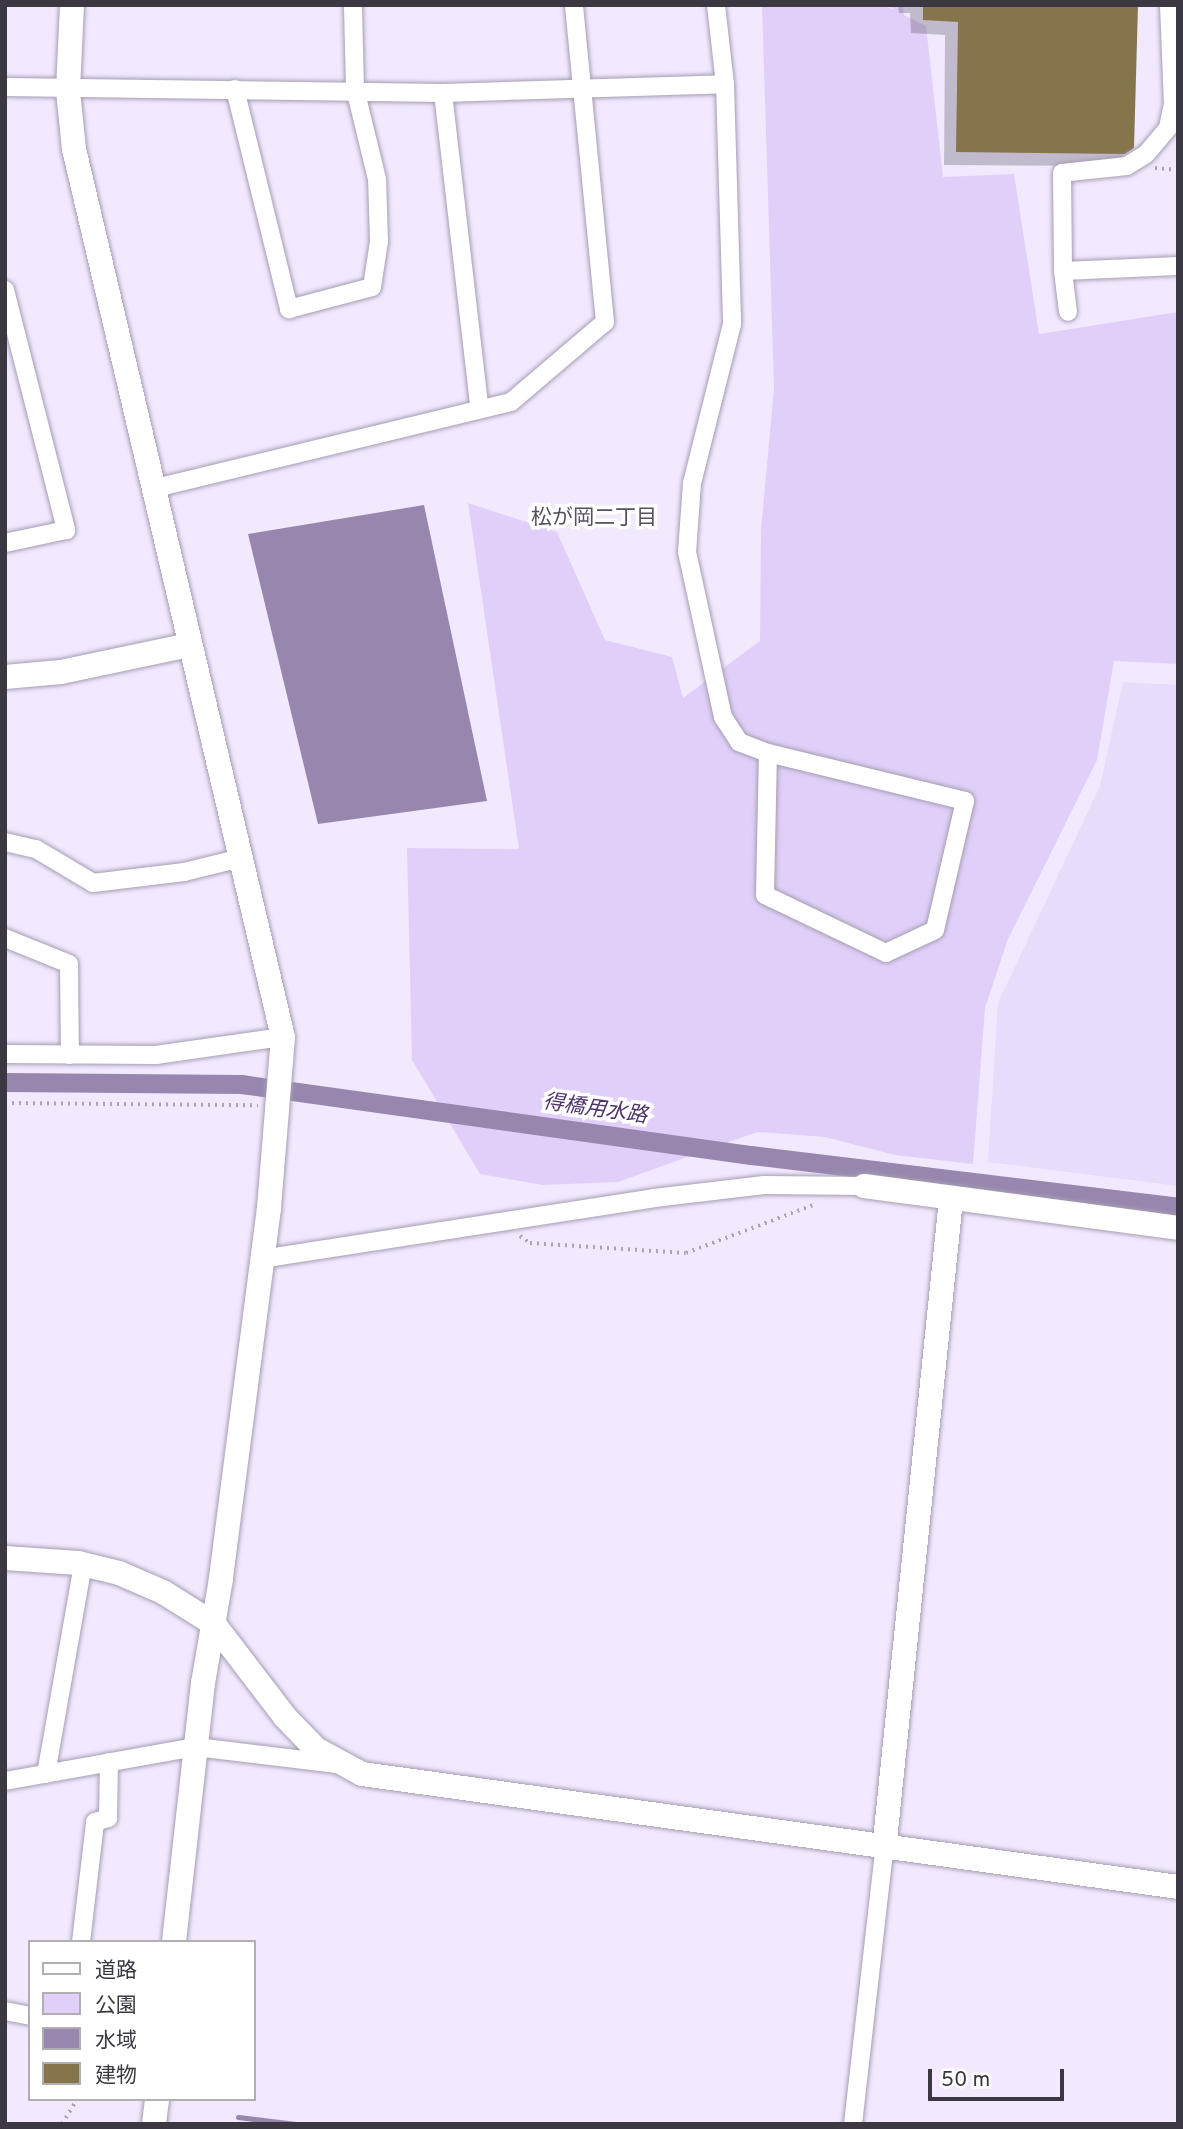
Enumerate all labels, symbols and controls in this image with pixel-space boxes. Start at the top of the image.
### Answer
district label: 松が岡二丁目 [531,506,657,532]
water label: 得橋用水路 [541,1090,649,1130]
legend [28,1940,256,2101]
text: 道路 [95,1958,137,1985]
text: 公園 [95,1993,137,2020]
text: 水域 [95,2028,137,2055]
scale bar [931,2056,1068,2100]
text: 建物 [95,2063,137,2090]
text: 50 m [941,2067,990,2094]

